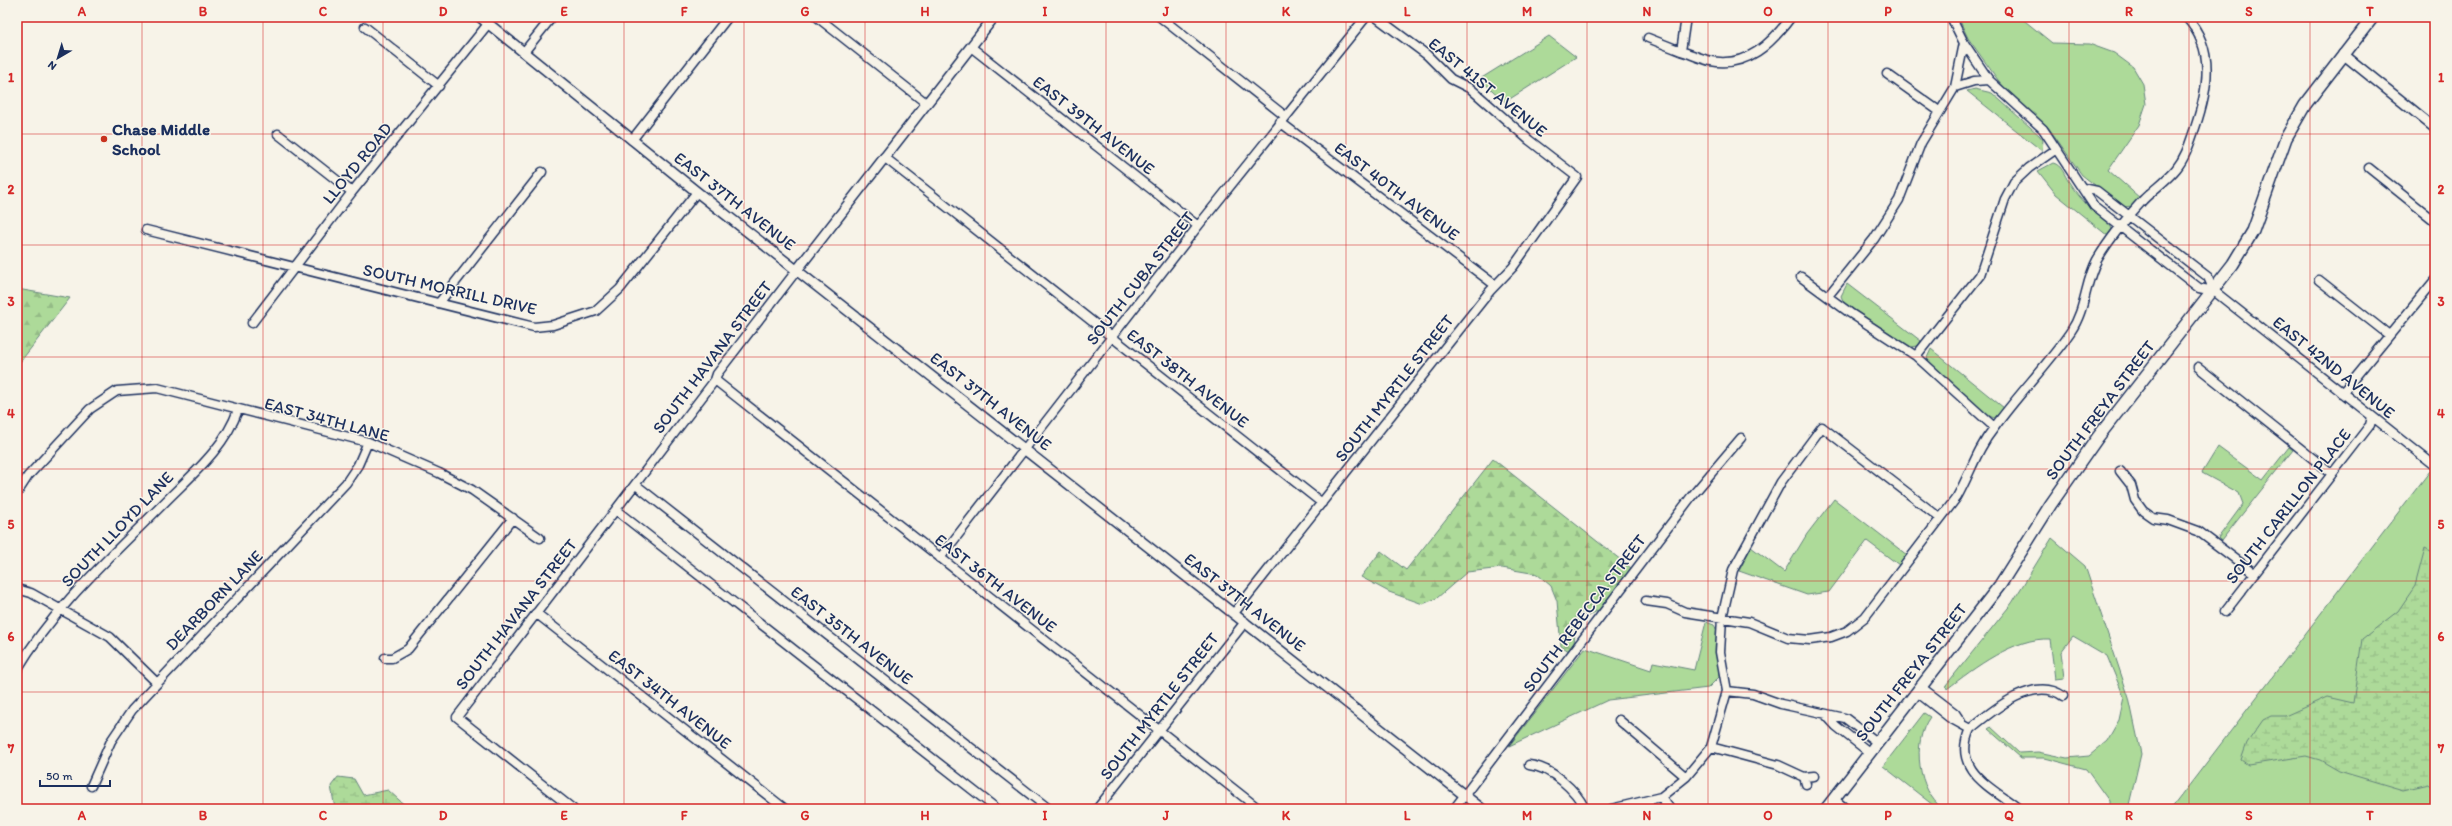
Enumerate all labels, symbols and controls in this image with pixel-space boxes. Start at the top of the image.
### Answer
text: A [77,4,87,19]
text: B [199,4,208,19]
text: C [319,4,328,19]
text: D [439,4,448,19]
text: E [560,4,568,19]
text: F [681,4,688,19]
text: G [801,4,810,19]
text: H [921,4,930,19]
text: I [1043,4,1048,19]
text: J [1162,4,1170,19]
text: K [1282,4,1291,19]
text: L [1404,4,1411,19]
text: M [1522,4,1532,19]
text: N [1643,4,1652,19]
text: O [1763,4,1773,19]
text: P [1884,4,1892,19]
text: Q [2004,4,2014,19]
text: R [2125,4,2133,19]
text: S [2245,4,2253,19]
text: T [2365,4,2374,19]
street label: EAST 41ST AVENUE [1425,33,1551,141]
north arrow [38,38,78,78]
text: N [45,58,59,73]
text: 1 [8,70,14,85]
text: 1 [2438,70,2444,85]
street label: EAST 39TH AVENUE [1029,71,1159,179]
street label: LLOYD ROAD [318,118,396,208]
place label: Chase Middle School [112,119,210,159]
marker: Chase Middle School [99,134,109,144]
street label: EAST 40TH AVENUE [1330,137,1464,245]
street label: EAST 37TH AVENUE [670,147,800,255]
text: 2 [8,182,15,197]
text: 2 [2438,182,2445,197]
street label: SOUTH CUBA STREET [1082,207,1199,349]
street label: SOUTH MORRILL DRIVE [361,259,539,319]
street label: SOUTH HAVANA STREET [648,276,776,437]
text: 3 [7,294,15,309]
text: 3 [2437,294,2445,309]
street label: SOUTH MYRTLE STREET [1330,310,1458,466]
street label: EAST 42ND AVENUE [2269,312,2399,422]
street label: EAST 38TH AVENUE [1123,324,1253,432]
street label: SOUTH FREYA STREET [2041,336,2159,484]
street label: EAST 37TH AVENUE [926,347,1056,455]
street label: EAST 34TH LANE [262,393,392,445]
text: 4 [7,406,15,421]
text: 4 [2437,406,2445,421]
street label: SOUTH CARILLON PLACE [2221,424,2355,588]
street label: SOUTH LLOYD LANE [57,467,177,591]
text: 5 [8,517,15,532]
text: 5 [2438,517,2445,532]
street label: EAST 36TH AVENUE [931,529,1061,637]
street label: SOUTH REBECCA STREET [1518,530,1650,696]
street label: SOUTH HAVANA STREET [451,534,581,693]
street label: DEARBORN LANE [161,546,267,654]
street label: EAST 37TH AVENUE [1180,548,1310,656]
street label: EAST 35TH AVENUE [787,581,917,689]
street label: SOUTH FREYA STREET [1851,599,1971,745]
street label: SOUTH MYRTLE STREET [1095,628,1223,784]
text: 6 [8,629,15,644]
text: 6 [2438,629,2445,644]
street label: EAST 34TH AVENUE [605,645,735,753]
text: 7 [7,741,15,756]
text: 7 [2437,741,2445,756]
scale bar [40,762,110,788]
text: 50 m [46,769,72,783]
text: A [77,808,87,823]
text: B [199,808,208,823]
text: C [319,808,328,823]
text: D [439,808,448,823]
text: E [560,808,568,823]
text: F [681,808,688,823]
text: G [801,808,810,823]
text: H [921,808,930,823]
text: I [1043,808,1048,823]
text: J [1162,808,1170,823]
text: K [1282,808,1291,823]
text: L [1404,808,1411,823]
text: M [1522,808,1532,823]
text: N [1643,808,1652,823]
text: O [1763,808,1773,823]
text: P [1884,808,1892,823]
text: Q [2004,808,2014,823]
text: R [2125,808,2133,823]
text: S [2245,808,2253,823]
text: T [2365,808,2374,823]

